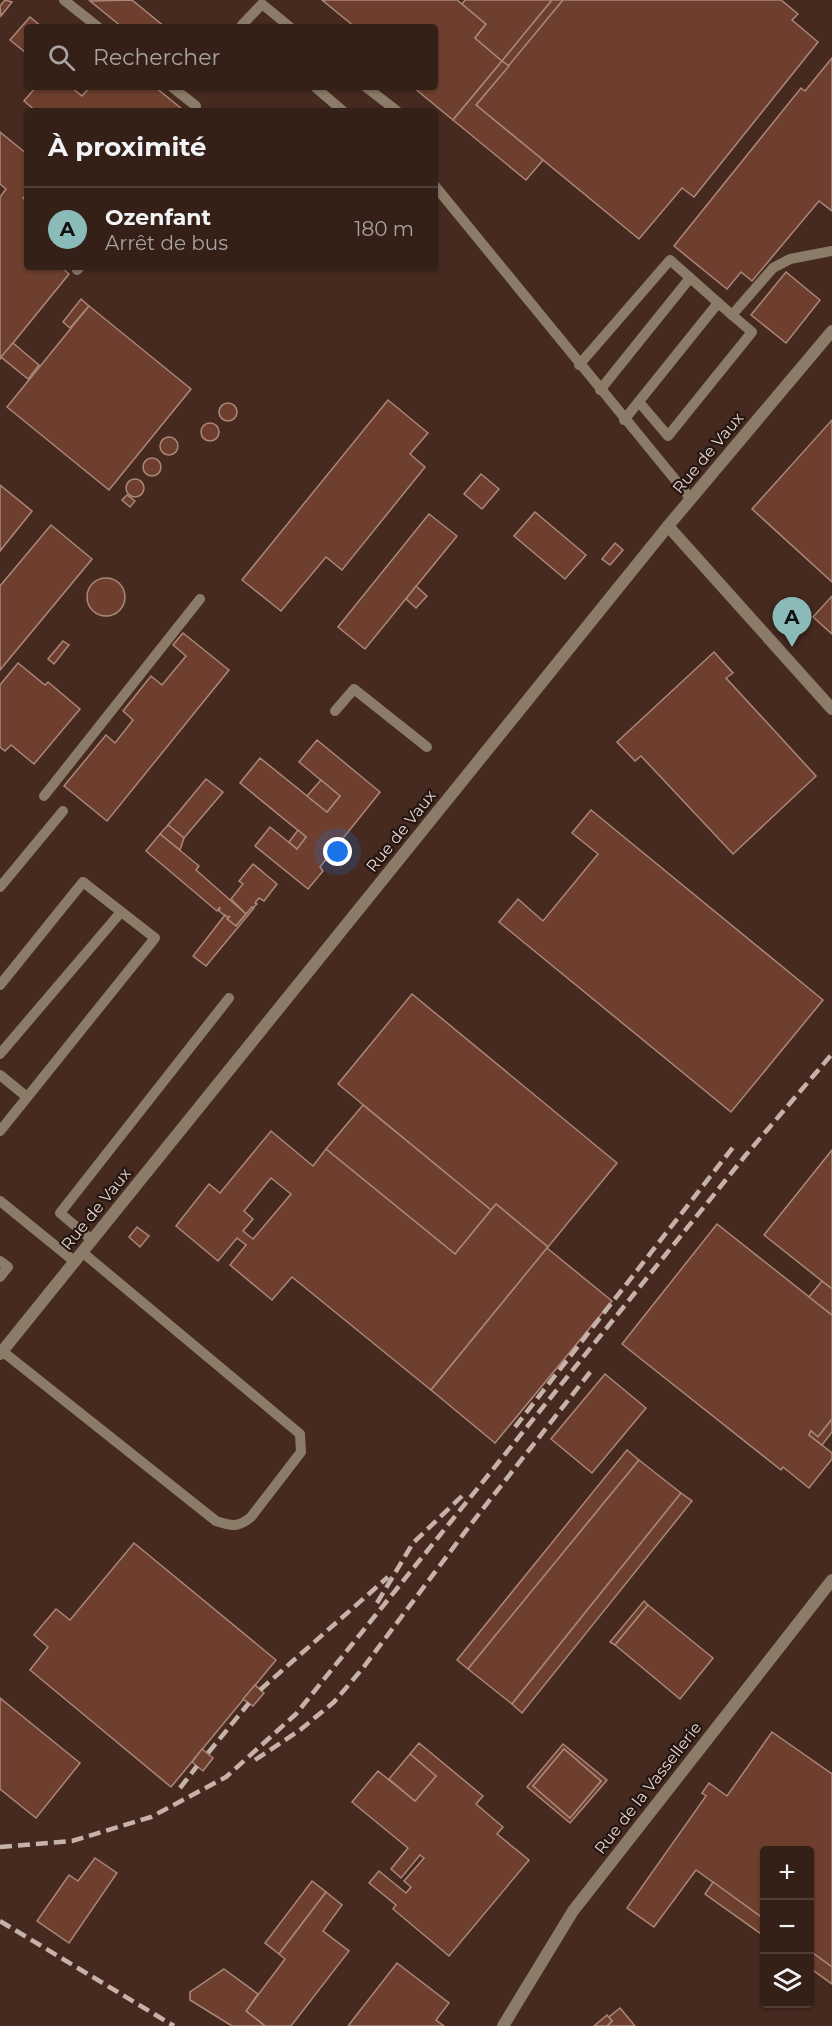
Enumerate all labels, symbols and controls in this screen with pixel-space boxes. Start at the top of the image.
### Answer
search box [24,24,438,90]
icon: search [45,41,78,74]
text: Rechercher [93,44,220,71]
text: À proximité [48,131,207,163]
text: Ozenfant [105,204,211,231]
text: A [60,217,75,241]
text: 180 m [354,217,414,241]
text: Arrêt de bus [105,231,228,255]
street label: Rue de Vaux [669,408,748,497]
pin: A [772,598,812,647]
street label: Rue de Vaux [362,786,440,876]
your location [323,837,352,866]
street label: Rue de Vaux [57,1164,135,1254]
street label: Rue de la Vassellerie [591,1718,705,1858]
map controls [760,1846,814,2008]
button: + [760,1846,814,1900]
button: − [760,1900,814,1954]
button: layers [760,1954,814,2008]

